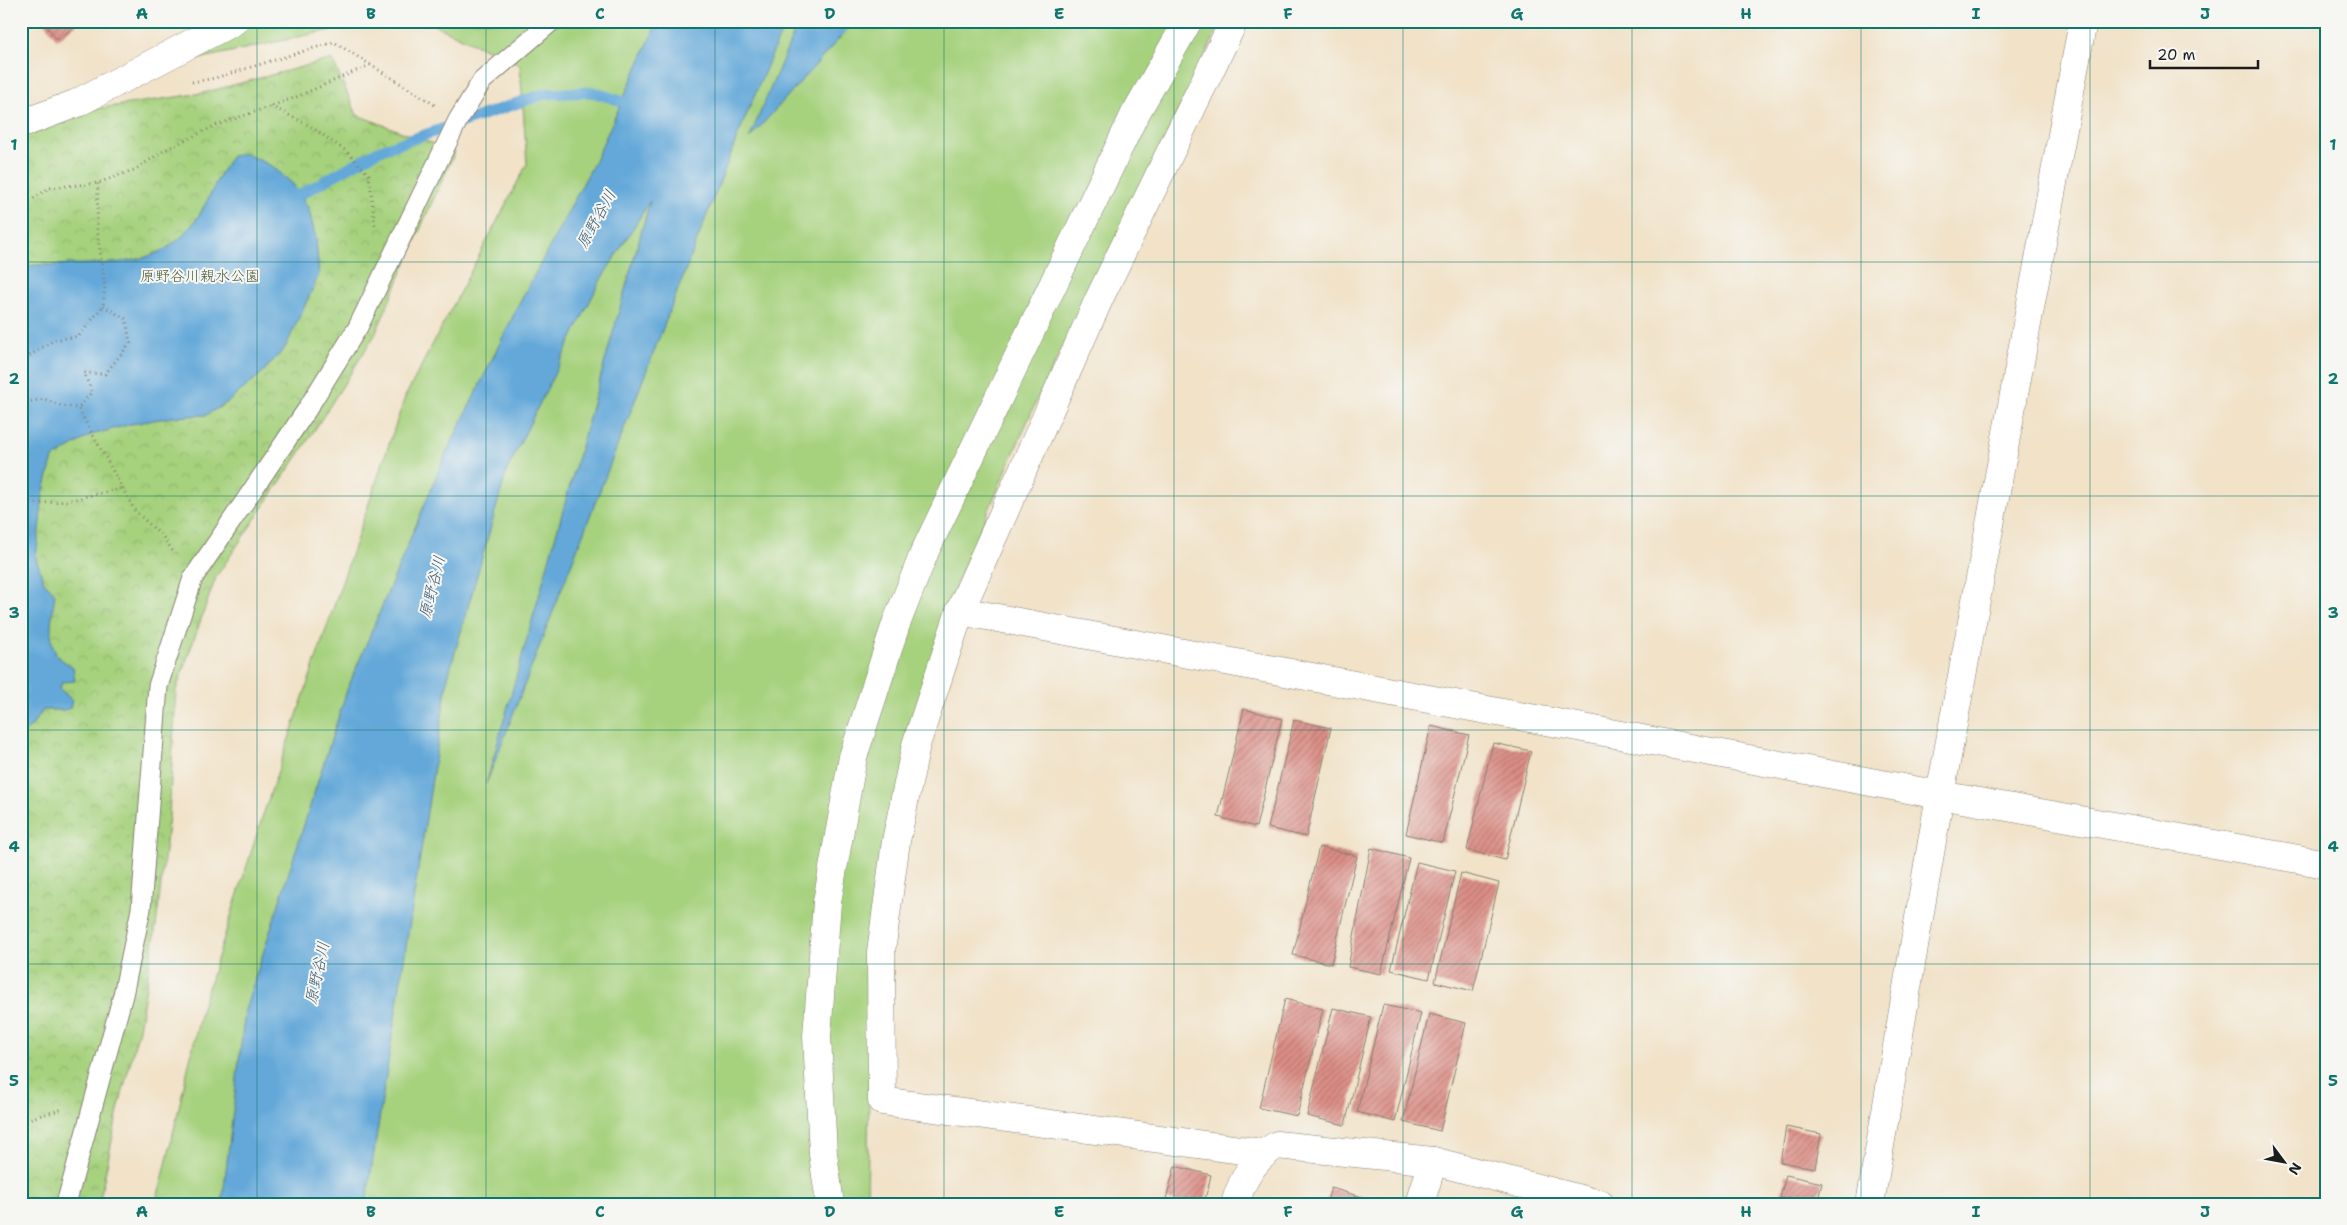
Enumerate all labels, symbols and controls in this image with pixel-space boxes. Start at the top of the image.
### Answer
text: A [136,3,148,24]
text: B [366,3,376,24]
text: C [595,3,605,24]
text: D [824,3,836,24]
text: E [1054,3,1064,24]
text: F [1283,3,1293,24]
text: G [1511,3,1524,24]
text: H [1740,3,1752,24]
text: I [1972,3,1981,24]
text: J [2200,3,2210,24]
scale bar [2150,38,2257,70]
text: 20 m [2157,45,2196,65]
text: 1 [10,134,18,155]
text: 1 [2329,134,2337,155]
water label: 原野谷川 [571,186,621,252]
park label: 原野谷川親水公園 [140,266,260,286]
text: 2 [8,368,20,389]
text: 2 [2327,368,2339,389]
water label: 原野谷川 [414,553,450,621]
text: 3 [8,602,20,623]
text: 3 [2327,602,2339,623]
text: 4 [8,836,20,857]
text: 4 [2327,836,2339,857]
water label: 原野谷川 [300,940,334,1006]
text: 5 [9,1070,19,1091]
text: 5 [2328,1070,2338,1091]
north arrow [2260,1138,2310,1188]
text: N [2284,1159,2306,1178]
text: A [136,1201,148,1222]
text: B [366,1201,376,1222]
text: C [595,1201,605,1222]
text: D [824,1201,836,1222]
text: E [1054,1201,1064,1222]
text: F [1283,1201,1293,1222]
text: G [1511,1201,1524,1222]
text: H [1740,1201,1752,1222]
text: I [1972,1201,1981,1222]
text: J [2200,1201,2210,1222]

